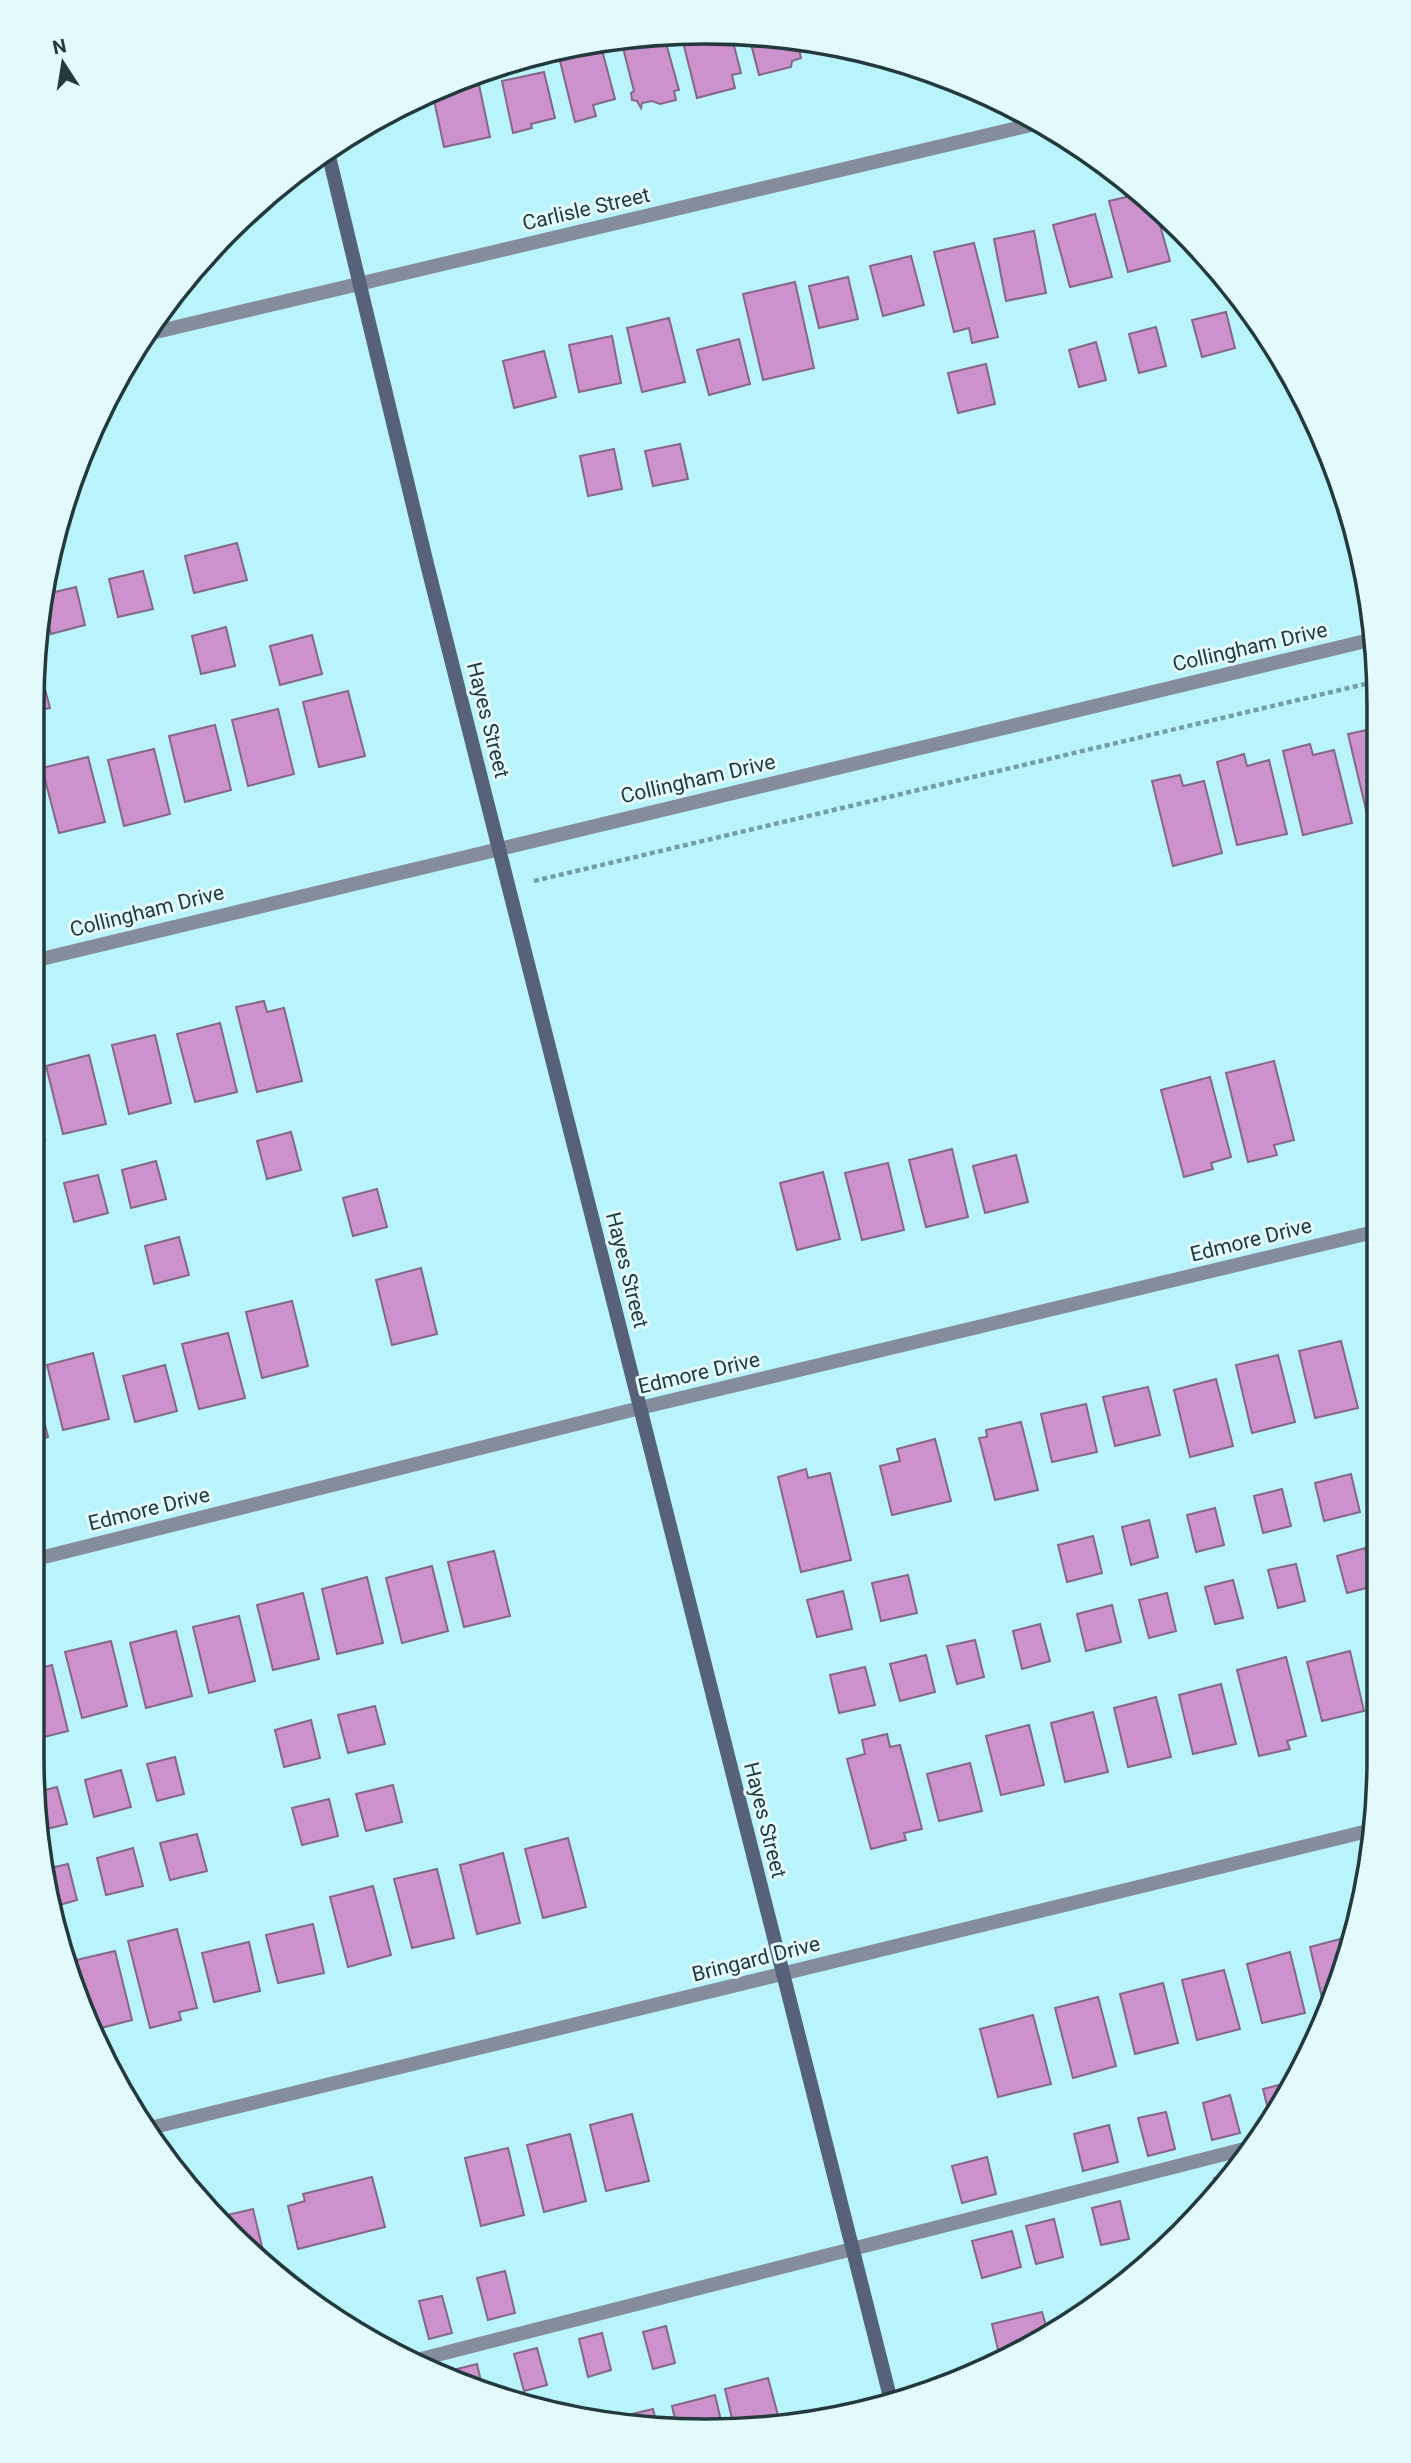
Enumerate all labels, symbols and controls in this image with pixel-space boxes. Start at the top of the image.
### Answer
north arrow [28,28,98,98]
text: N [51,34,69,60]
street label: Carlisle Street [520,183,652,235]
street label: Collingham Drive [1170,618,1330,676]
street label: Hayes Street [462,660,514,781]
street label: Collingham Drive [618,750,778,808]
street label: Collingham Drive [67,880,227,942]
street label: Hayes Street [601,1210,653,1331]
street label: Edmore Drive [1188,1213,1314,1267]
street label: Edmore Drive [636,1347,762,1399]
street label: Edmore Drive [86,1482,212,1536]
street label: Hayes Street [739,1760,791,1881]
street label: Bringard Drive [689,1931,823,1987]

